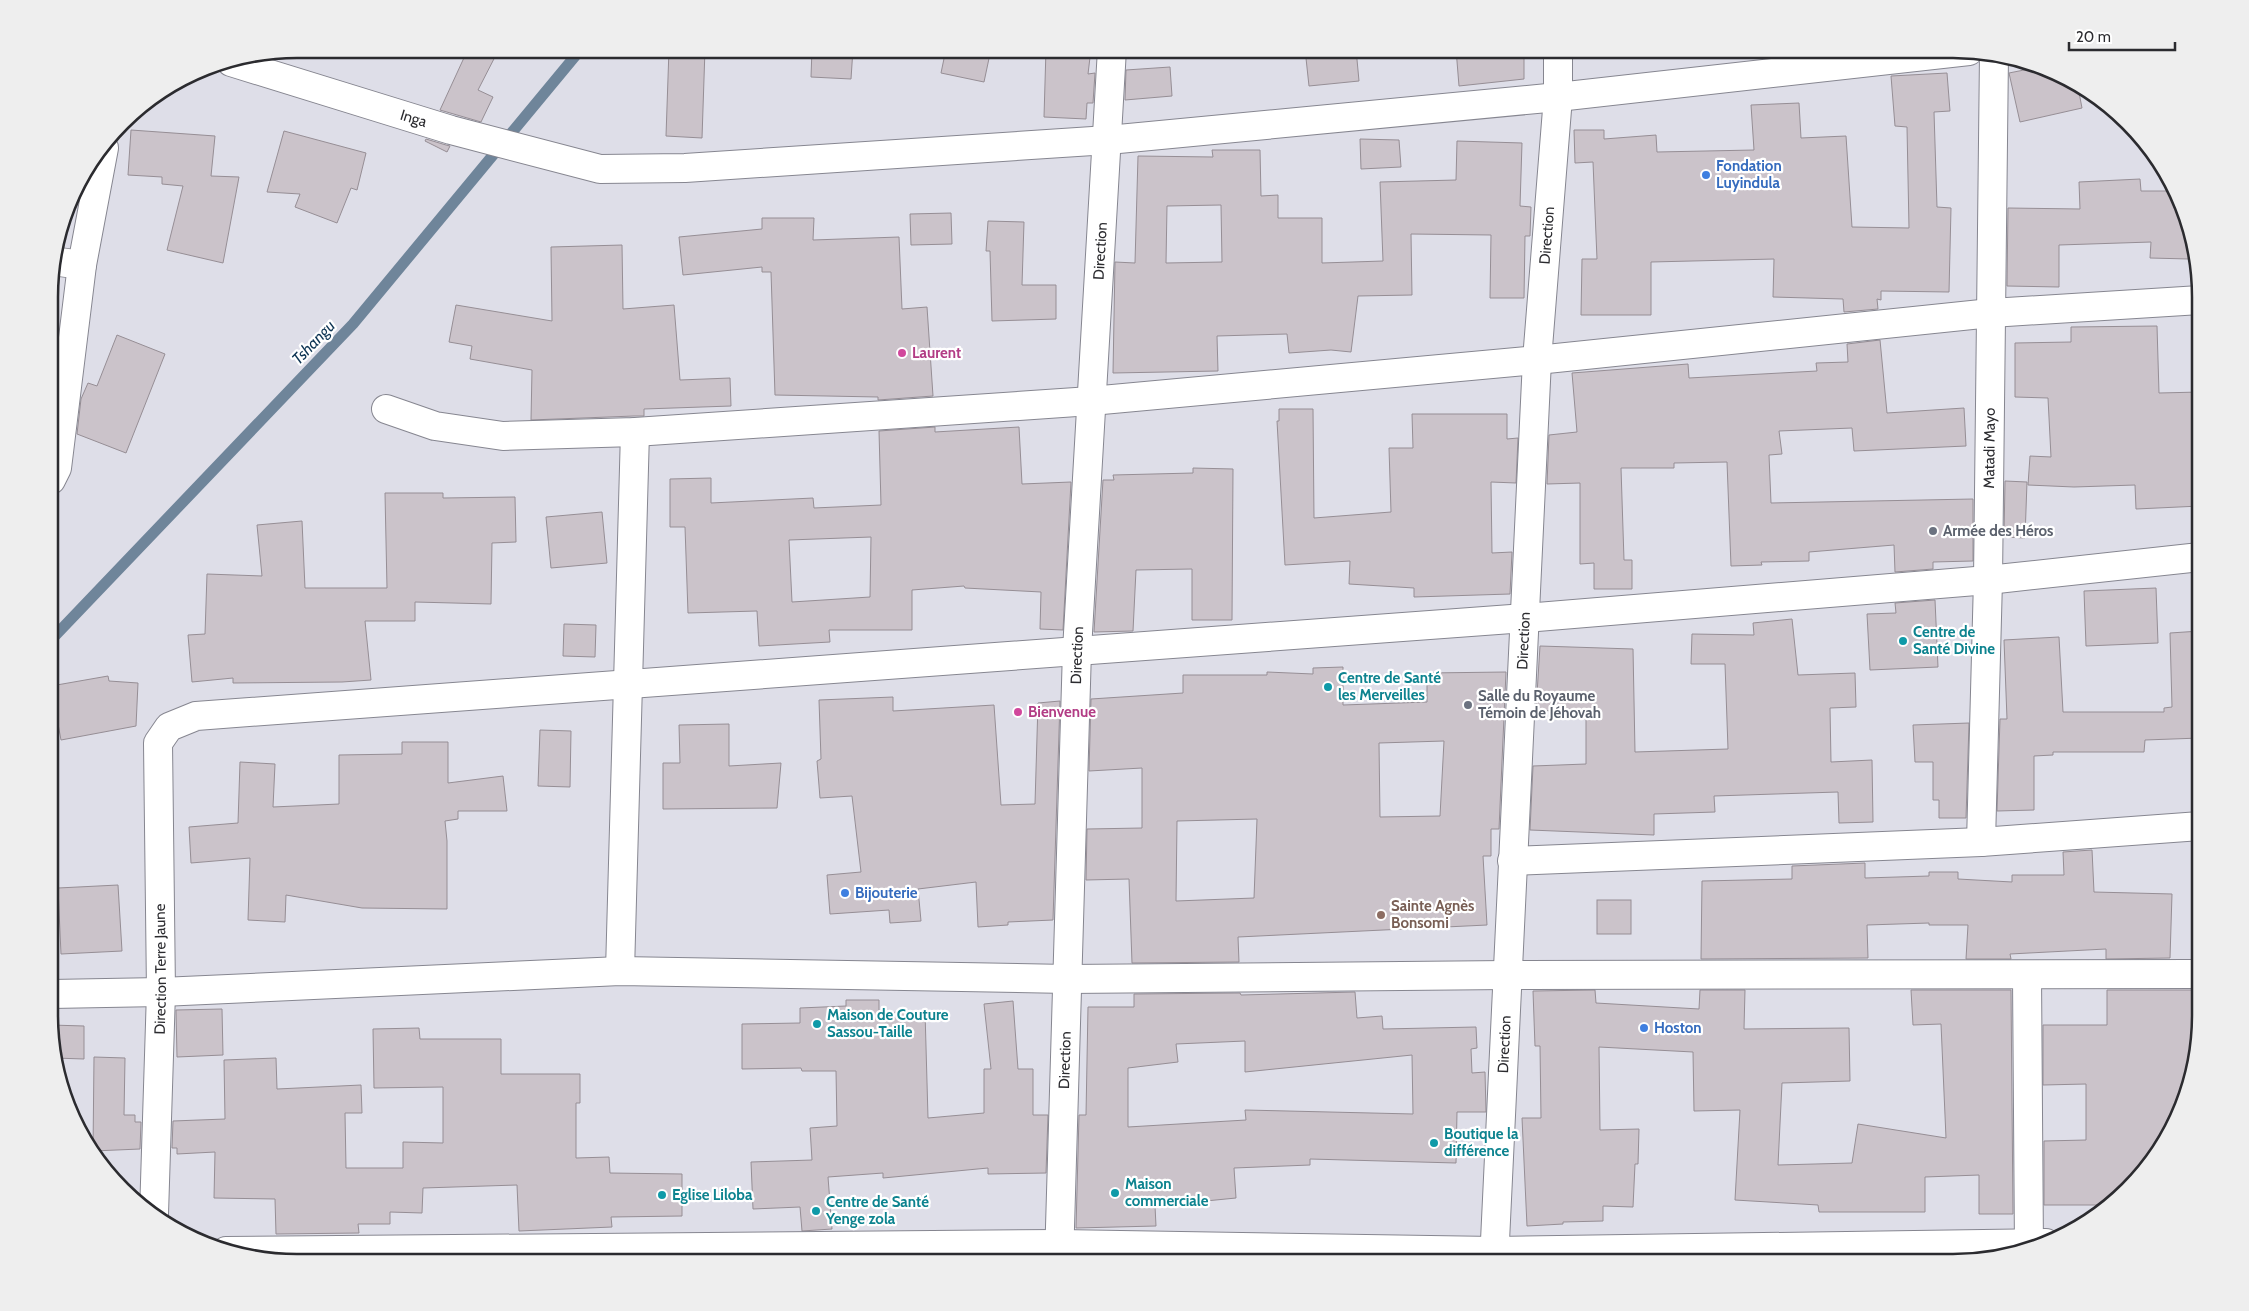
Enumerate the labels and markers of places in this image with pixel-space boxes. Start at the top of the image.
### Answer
place label: Fondation Luyindula [1716,157,1782,192]
marker: Fondation Luyindula [1700,169,1712,181]
place label: Laurent [912,344,961,362]
marker: Laurent [896,347,908,359]
place label: Armée des Héros [1943,522,2053,540]
marker: Armée des Héros [1927,525,1939,537]
place label: Centre de Santé Divine [1913,623,1995,658]
marker: Centre de Santé Divine [1897,635,1909,647]
place label: Centre de Santé les Merveilles [1338,669,1441,704]
marker: Centre de Santé les Merveilles [1322,681,1334,693]
place label: Salle du Royaume Témoin de Jéhovah [1478,687,1601,722]
marker: Salle du Royaume Témoin de Jéhovah [1462,699,1474,711]
place label: Bienvenue [1028,703,1096,721]
marker: Bienvenue [1012,706,1024,718]
place label: Bijouterie [855,884,918,902]
marker: Bijouterie [839,887,851,899]
place label: Sainte Agnès Bonsomi [1391,897,1474,932]
marker: Sainte Agnès Bonsomi [1375,909,1387,921]
place label: Maison de Couture Sassou-Taille [827,1006,949,1041]
marker: Maison de Couture Sassou-Taille [811,1018,823,1030]
place label: Hoston [1654,1019,1702,1037]
marker: Hoston [1638,1022,1650,1034]
place label: Boutique la différence [1444,1125,1519,1160]
marker: Boutique la différence [1428,1137,1440,1149]
place label: Maison commerciale [1125,1175,1209,1210]
place label: Eglise Liloba [672,1186,753,1204]
marker: Maison commerciale [1109,1187,1121,1199]
marker: Eglise Liloba [656,1189,668,1201]
place label: Centre de Santé Yenge zola [825,1193,929,1228]
marker: Centre de Santé Yenge zola [810,1205,822,1217]

